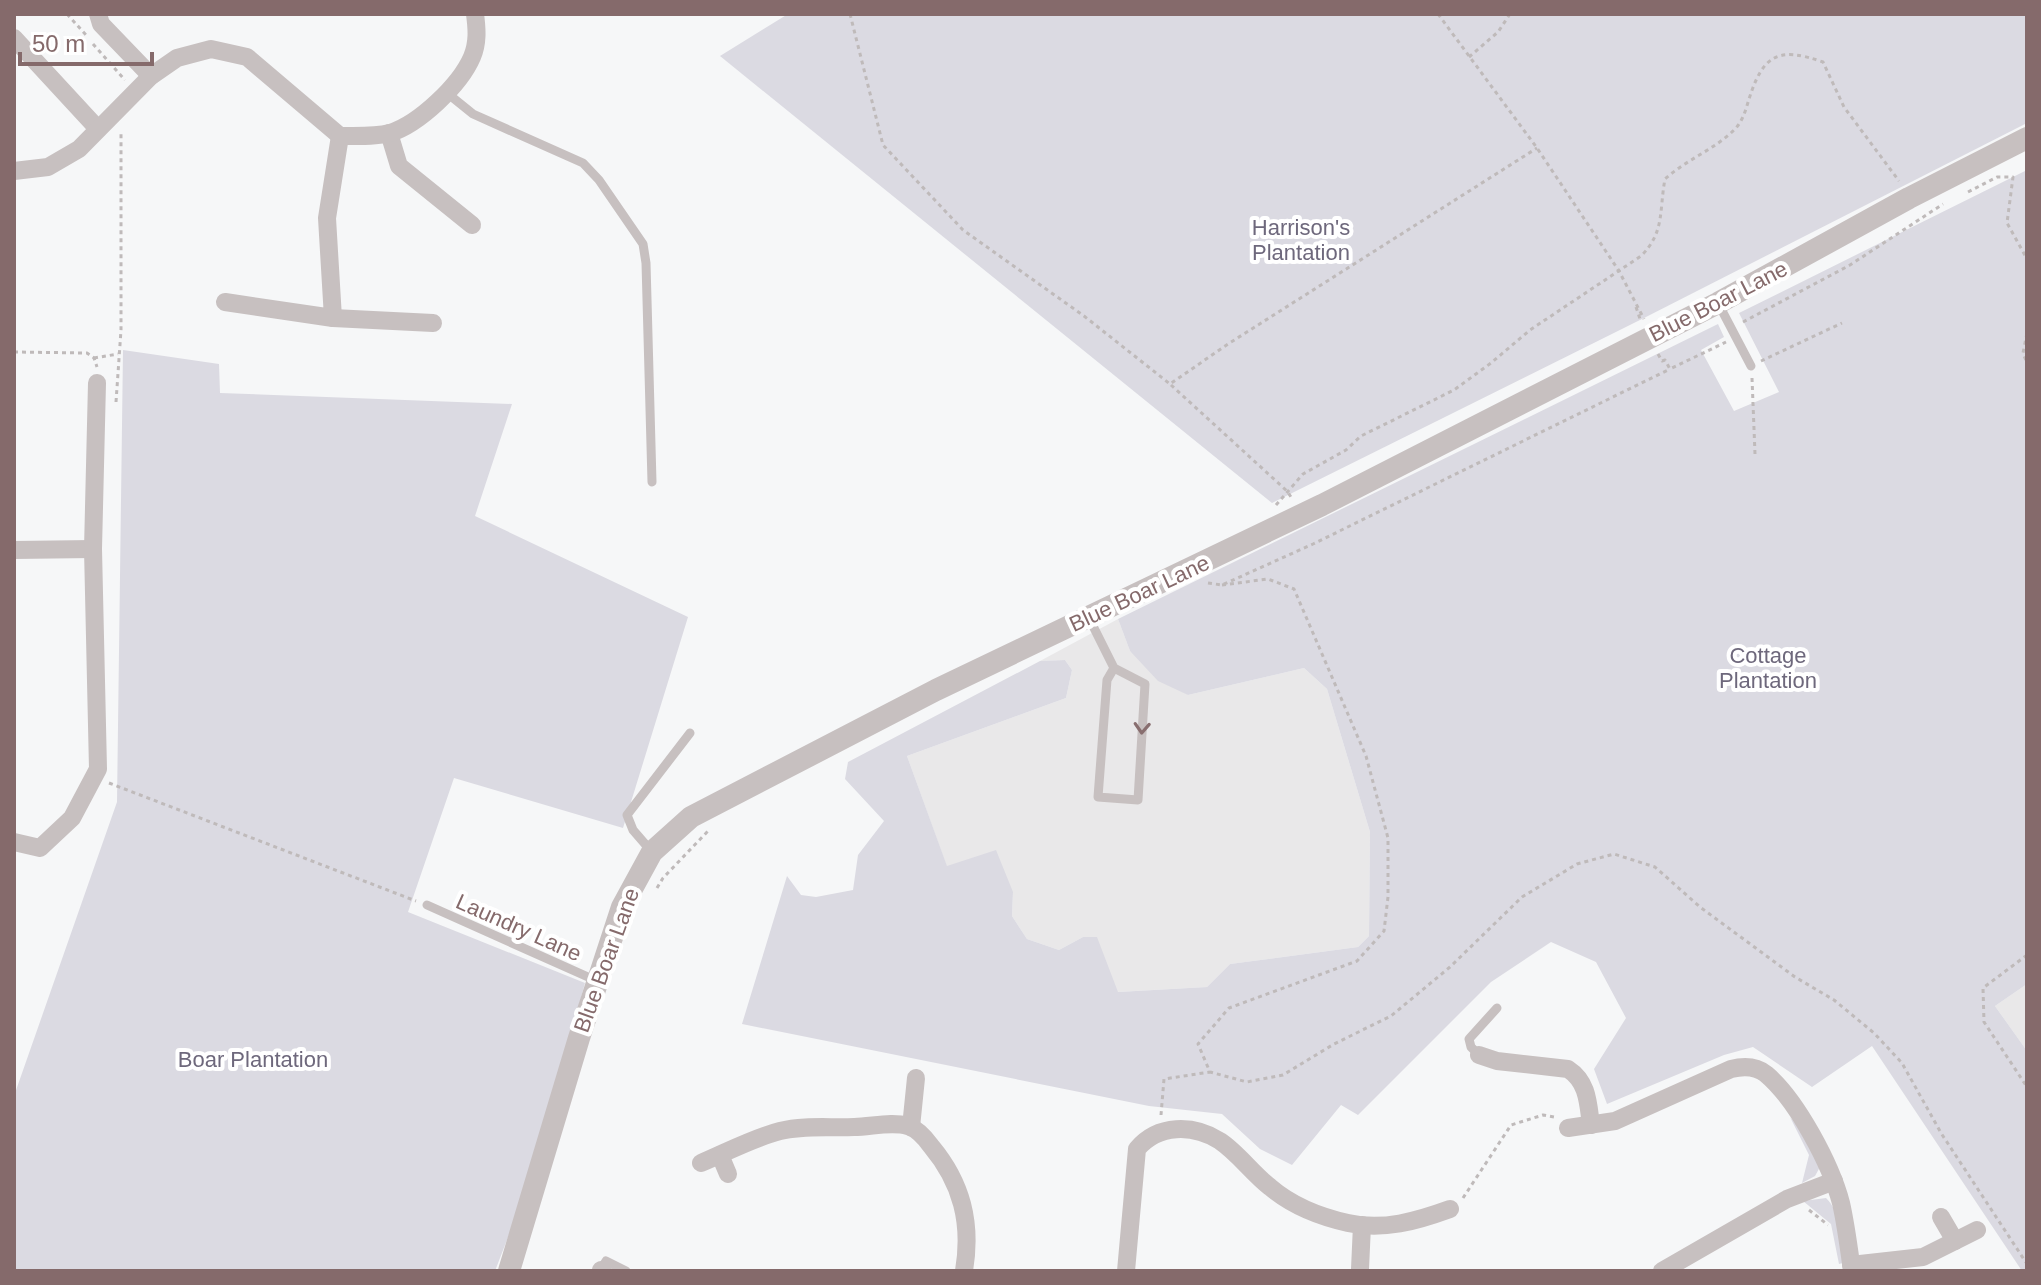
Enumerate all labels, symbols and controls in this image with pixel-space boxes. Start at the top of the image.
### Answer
scale bar [20,16,152,66]
text: 50 m [32,30,85,57]
park label: Harrison's Plantation [1252,215,1350,265]
street label: Blue Boar Lane [1645,256,1791,347]
street label: Blue Boar Lane [1065,550,1213,637]
park label: Cottage Plantation [1719,643,1817,693]
one-way arrow [1134,722,1151,735]
street label: Blue Boar Lane [569,885,644,1036]
street label: Laundry Lane [452,889,585,966]
park label: Boar Plantation [178,1047,328,1072]

